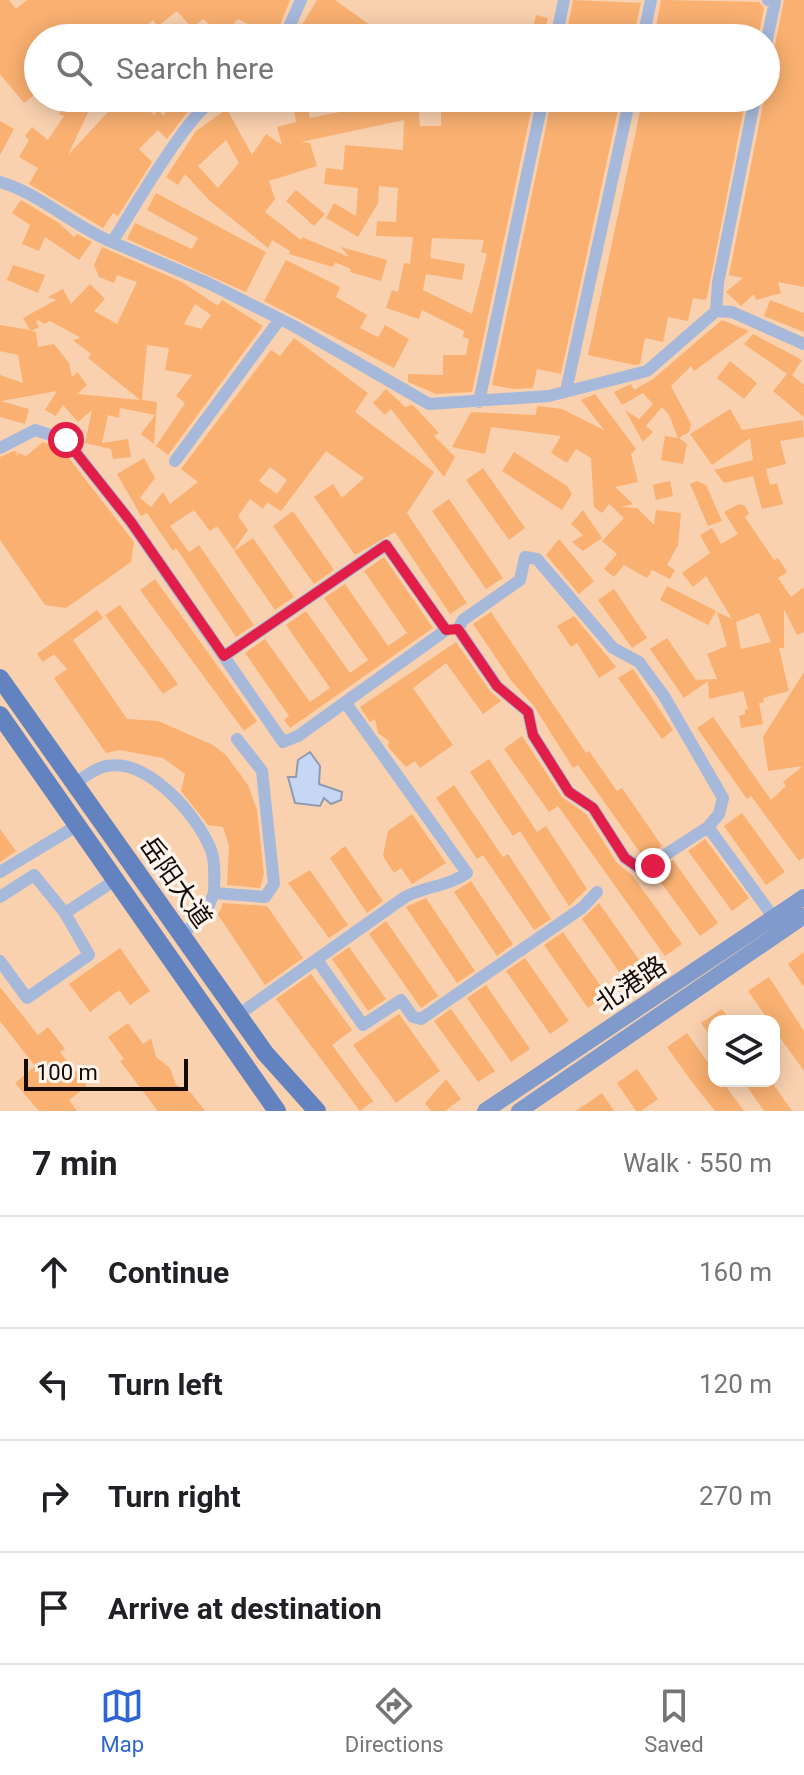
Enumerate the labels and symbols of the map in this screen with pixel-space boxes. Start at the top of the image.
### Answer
route start [48,422,84,458]
street label: 岳阳大道 [134,831,218,933]
route end [635,848,671,884]
street label: 北港路 [590,950,672,1018]
scale bar [24,1055,188,1091]

